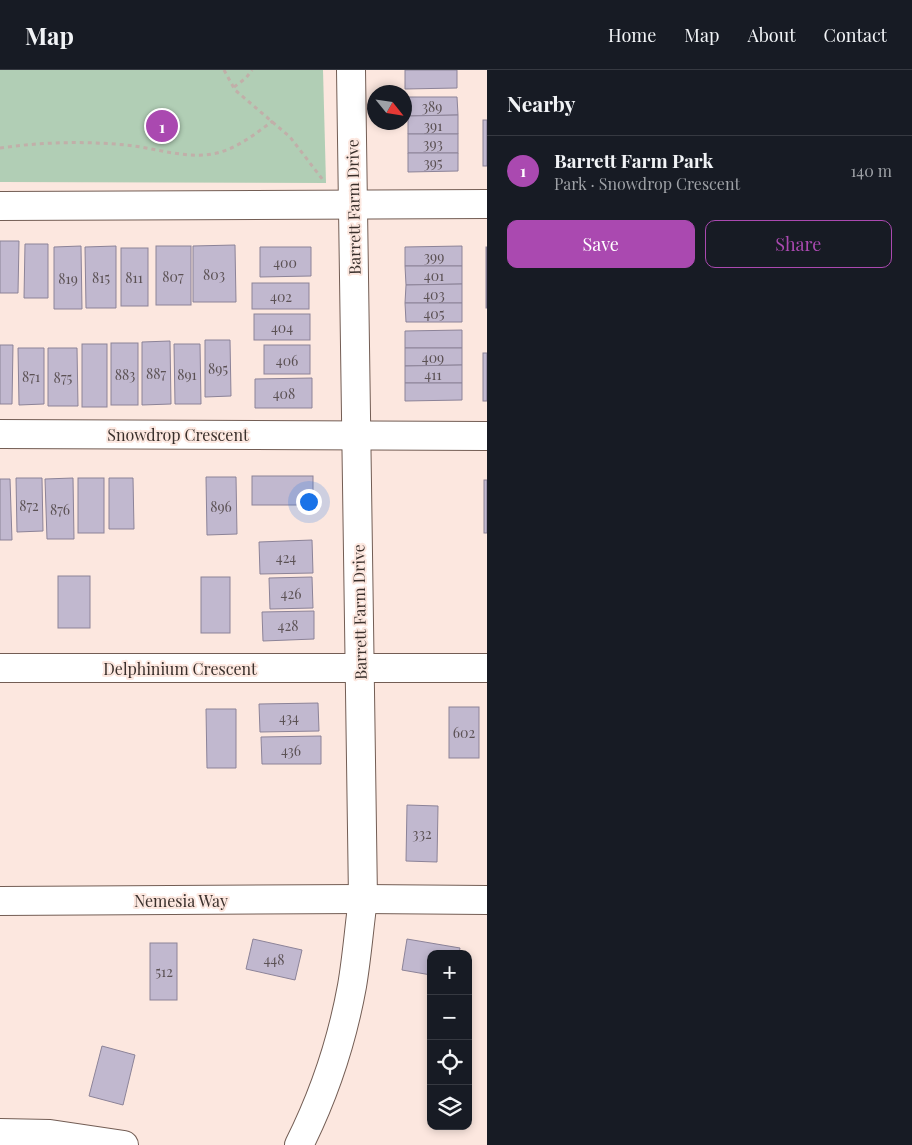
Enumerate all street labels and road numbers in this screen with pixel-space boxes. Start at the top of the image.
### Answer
street label: Barrett Farm Drive [341,139,365,275]
street label: Snowdrop Crescent [107,424,249,445]
street label: Barrett Farm Drive [347,544,371,680]
street label: Delphinium Crescent [103,658,257,679]
street label: Nemesia Way [134,890,228,911]

